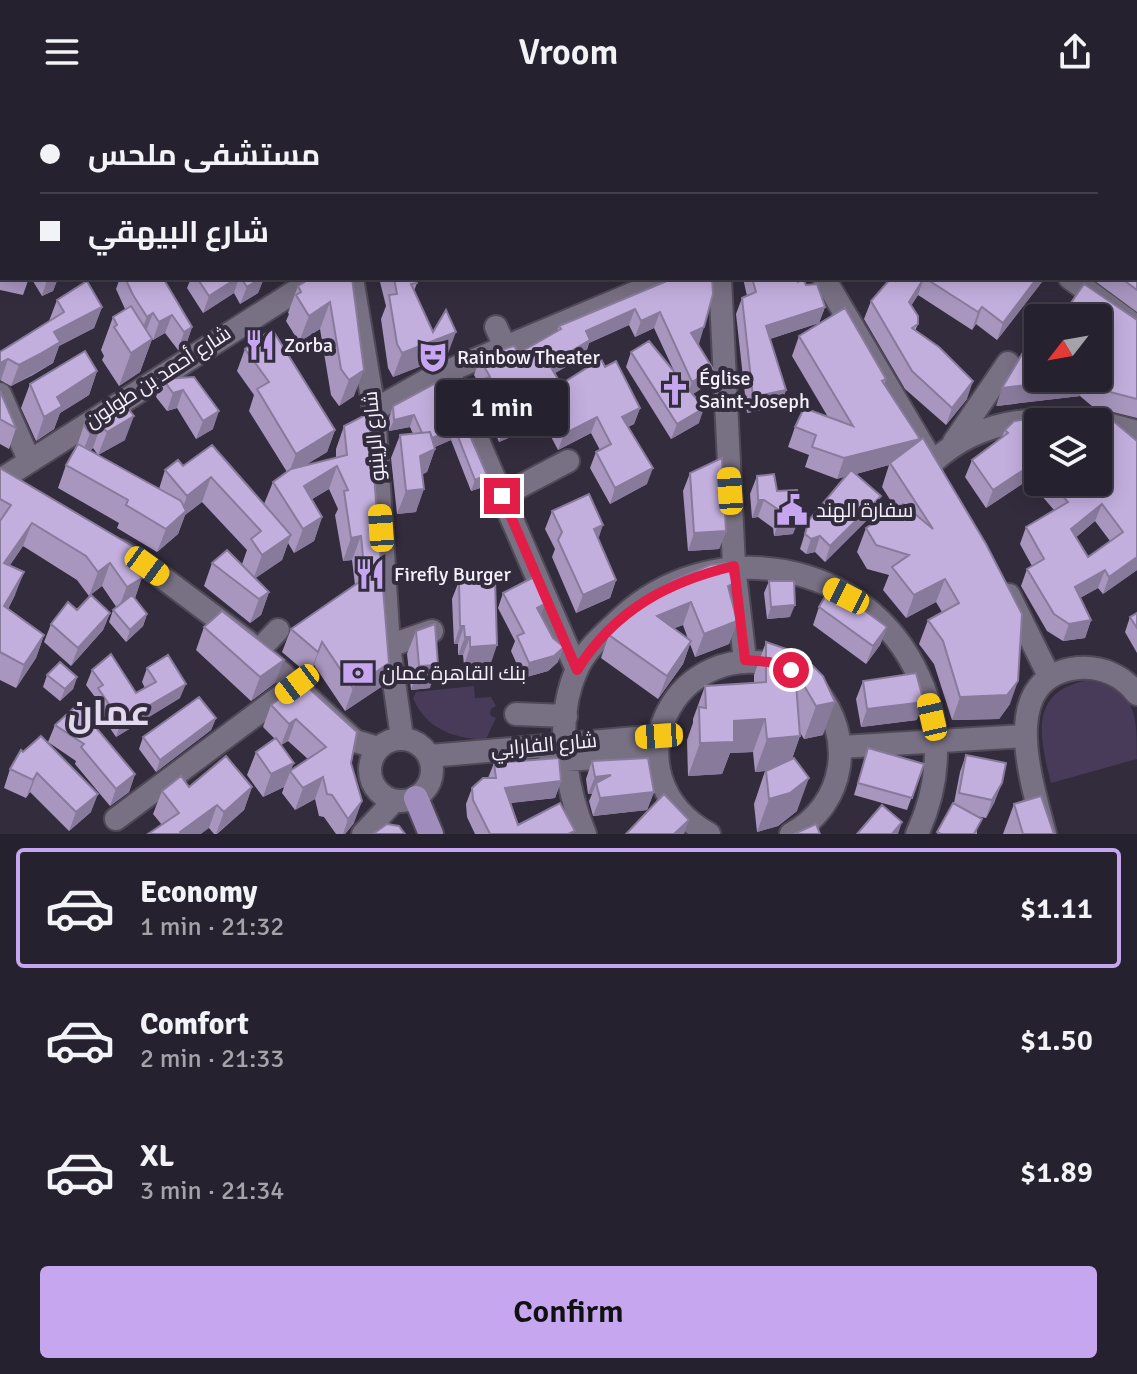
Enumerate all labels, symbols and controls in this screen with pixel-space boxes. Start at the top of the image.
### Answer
icon: menu [40,30,84,74]
text: Vroom [518,30,619,75]
icon: share [1053,30,1097,74]
text: مستشفى ملحس [88,137,320,174]
text: شارع البيهقي [88,214,269,251]
north arrow [1024,304,1112,392]
map controls [1024,304,1112,496]
street label: شارع أحمد بن طولون [80,321,236,434]
restaurant icon: Zorba [243,328,277,362]
place label: Zorba [284,333,333,358]
theatre icon: Rainbow Theater [416,340,450,374]
place label: Rainbow Theater [457,345,600,370]
place label: Église Saint-Joseph [699,366,810,414]
church icon: Église Saint-Joseph [658,373,692,407]
callout: 1 min [436,380,568,436]
street label: شارع الرينبو [358,390,391,482]
text: 1 min [471,392,533,424]
button: layers [1024,408,1112,496]
car [716,466,744,516]
route end [484,478,520,514]
public building icon: سفارة الهند [775,493,809,527]
place label: سفارة الهند [816,498,913,523]
car [367,503,395,553]
car [121,542,173,590]
restaurant icon: Firefly Burger [353,557,387,591]
place label: Firefly Burger [394,562,511,587]
car [819,574,873,618]
route start [773,652,809,688]
bank icon: بنك القاهرة عمان [341,656,375,690]
car [271,660,323,708]
place label: بنك القاهرة عمان [382,661,526,686]
district label: عمان [67,691,151,736]
car [915,691,949,743]
car [634,722,684,750]
street label: شارع الفارابي [490,728,598,765]
icon: car [44,872,116,944]
text: Economy [140,874,257,911]
text: $1.11 [1020,890,1093,927]
text: 1 min · 21:32 [140,911,284,943]
icon: car [44,1004,116,1076]
text: Comfort [140,1006,249,1043]
text: $1.50 [1020,1022,1093,1059]
text: 2 min · 21:33 [140,1043,284,1075]
icon: car [44,1136,116,1208]
text: XL [140,1138,174,1175]
text: $1.89 [1020,1154,1093,1191]
text: 3 min · 21:34 [140,1175,284,1207]
button: Confirm [40,1266,1097,1358]

